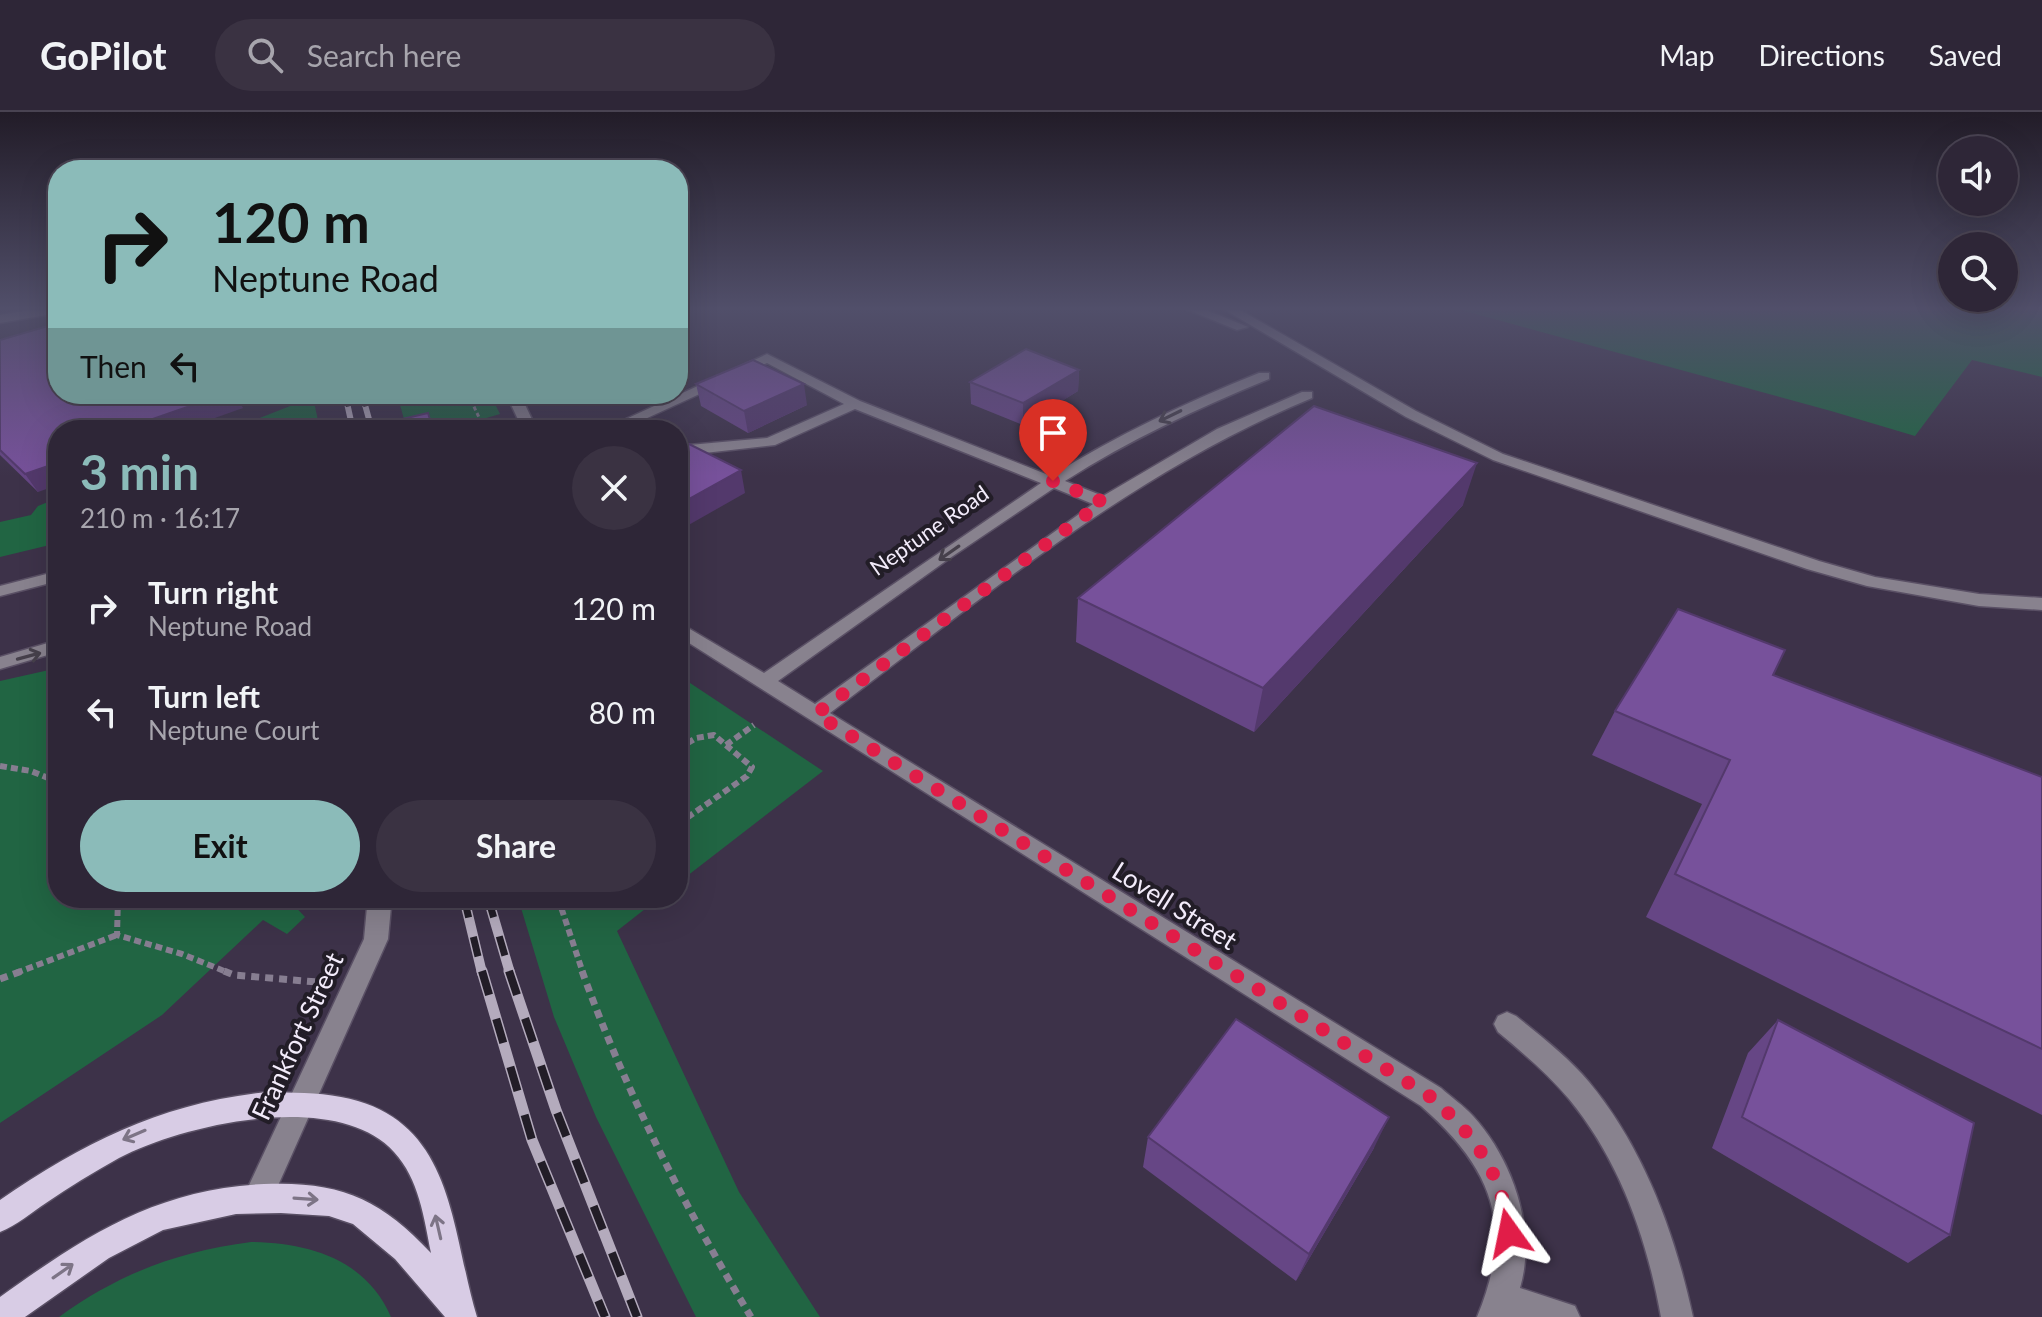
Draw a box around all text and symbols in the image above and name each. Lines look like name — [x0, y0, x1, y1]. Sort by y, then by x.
search box — [215, 19, 775, 91]
text: GoPilot — [40, 32, 167, 78]
icon: search — [243, 33, 287, 77]
text: Search here — [307, 37, 461, 73]
text: Map — [1659, 38, 1714, 72]
text: Directions — [1758, 38, 1885, 72]
text: Saved — [1929, 38, 2002, 72]
map controls — [1938, 136, 2018, 312]
button: sound — [1938, 136, 2018, 216]
text: 120 m — [212, 188, 370, 255]
icon: right — [80, 192, 184, 296]
button: search — [1938, 232, 2018, 312]
text: Neptune Road — [212, 256, 439, 300]
icon: left — [163, 344, 207, 388]
text: Then — [80, 348, 147, 384]
pin — [1019, 399, 1087, 481]
one-way arrow — [1158, 409, 1182, 425]
icon: arrive — [1031, 411, 1075, 455]
text: 3 min — [80, 443, 199, 500]
button: close — [572, 446, 656, 530]
street label: Neptune Road — [864, 479, 994, 581]
text: 210 m · 16:17 — [80, 502, 240, 534]
one-way arrow — [939, 545, 961, 561]
text: Turn right — [148, 574, 278, 610]
icon: right — [80, 586, 124, 630]
text: 120 m — [571, 590, 656, 626]
text: Neptune Road — [148, 610, 312, 642]
one-way arrow — [16, 647, 42, 662]
text: Turn left — [148, 678, 260, 714]
icon: left — [80, 690, 124, 734]
text: 80 m — [589, 694, 656, 730]
text: Neptune Court — [148, 714, 319, 746]
button: Exit — [80, 800, 360, 892]
button: Share — [376, 800, 656, 892]
street label: Lovell Street — [1107, 854, 1244, 956]
street label: Frankfort Street — [244, 947, 350, 1125]
one-way arrow — [122, 1128, 147, 1143]
position arrow — [1467, 1191, 1551, 1275]
one-way arrow — [292, 1192, 319, 1207]
one-way arrow — [430, 1215, 445, 1240]
one-way arrow — [52, 1263, 74, 1279]

